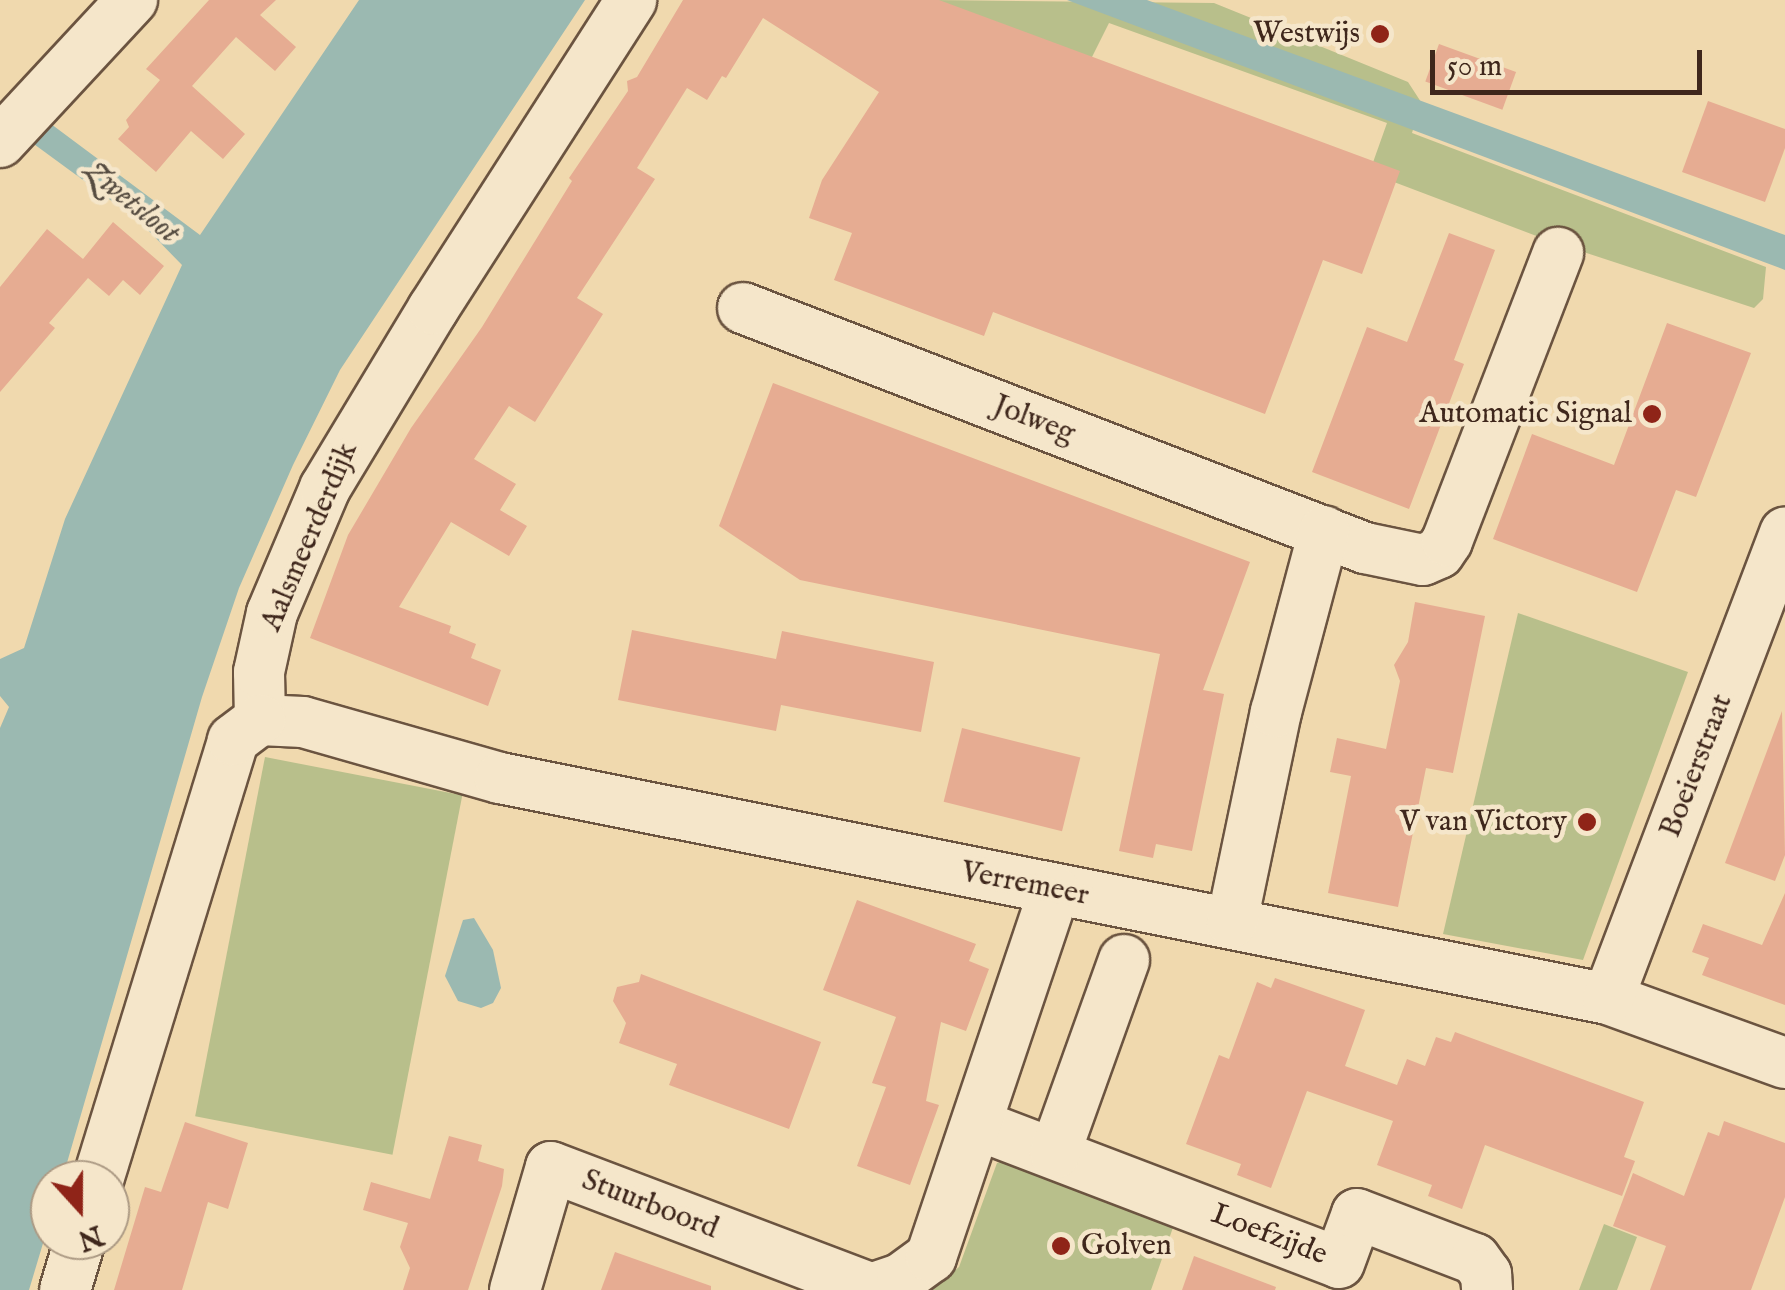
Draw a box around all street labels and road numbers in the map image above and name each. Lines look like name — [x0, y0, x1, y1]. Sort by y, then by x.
street label: Jolweg — [988, 388, 1080, 452]
street label: Aalsmeerderdijk — [254, 437, 366, 637]
street label: Boeierstraat — [1653, 689, 1741, 843]
street label: Verremeer — [958, 854, 1092, 914]
street label: Stuurboord — [577, 1163, 723, 1247]
street label: Loefzijde — [1206, 1196, 1332, 1274]

